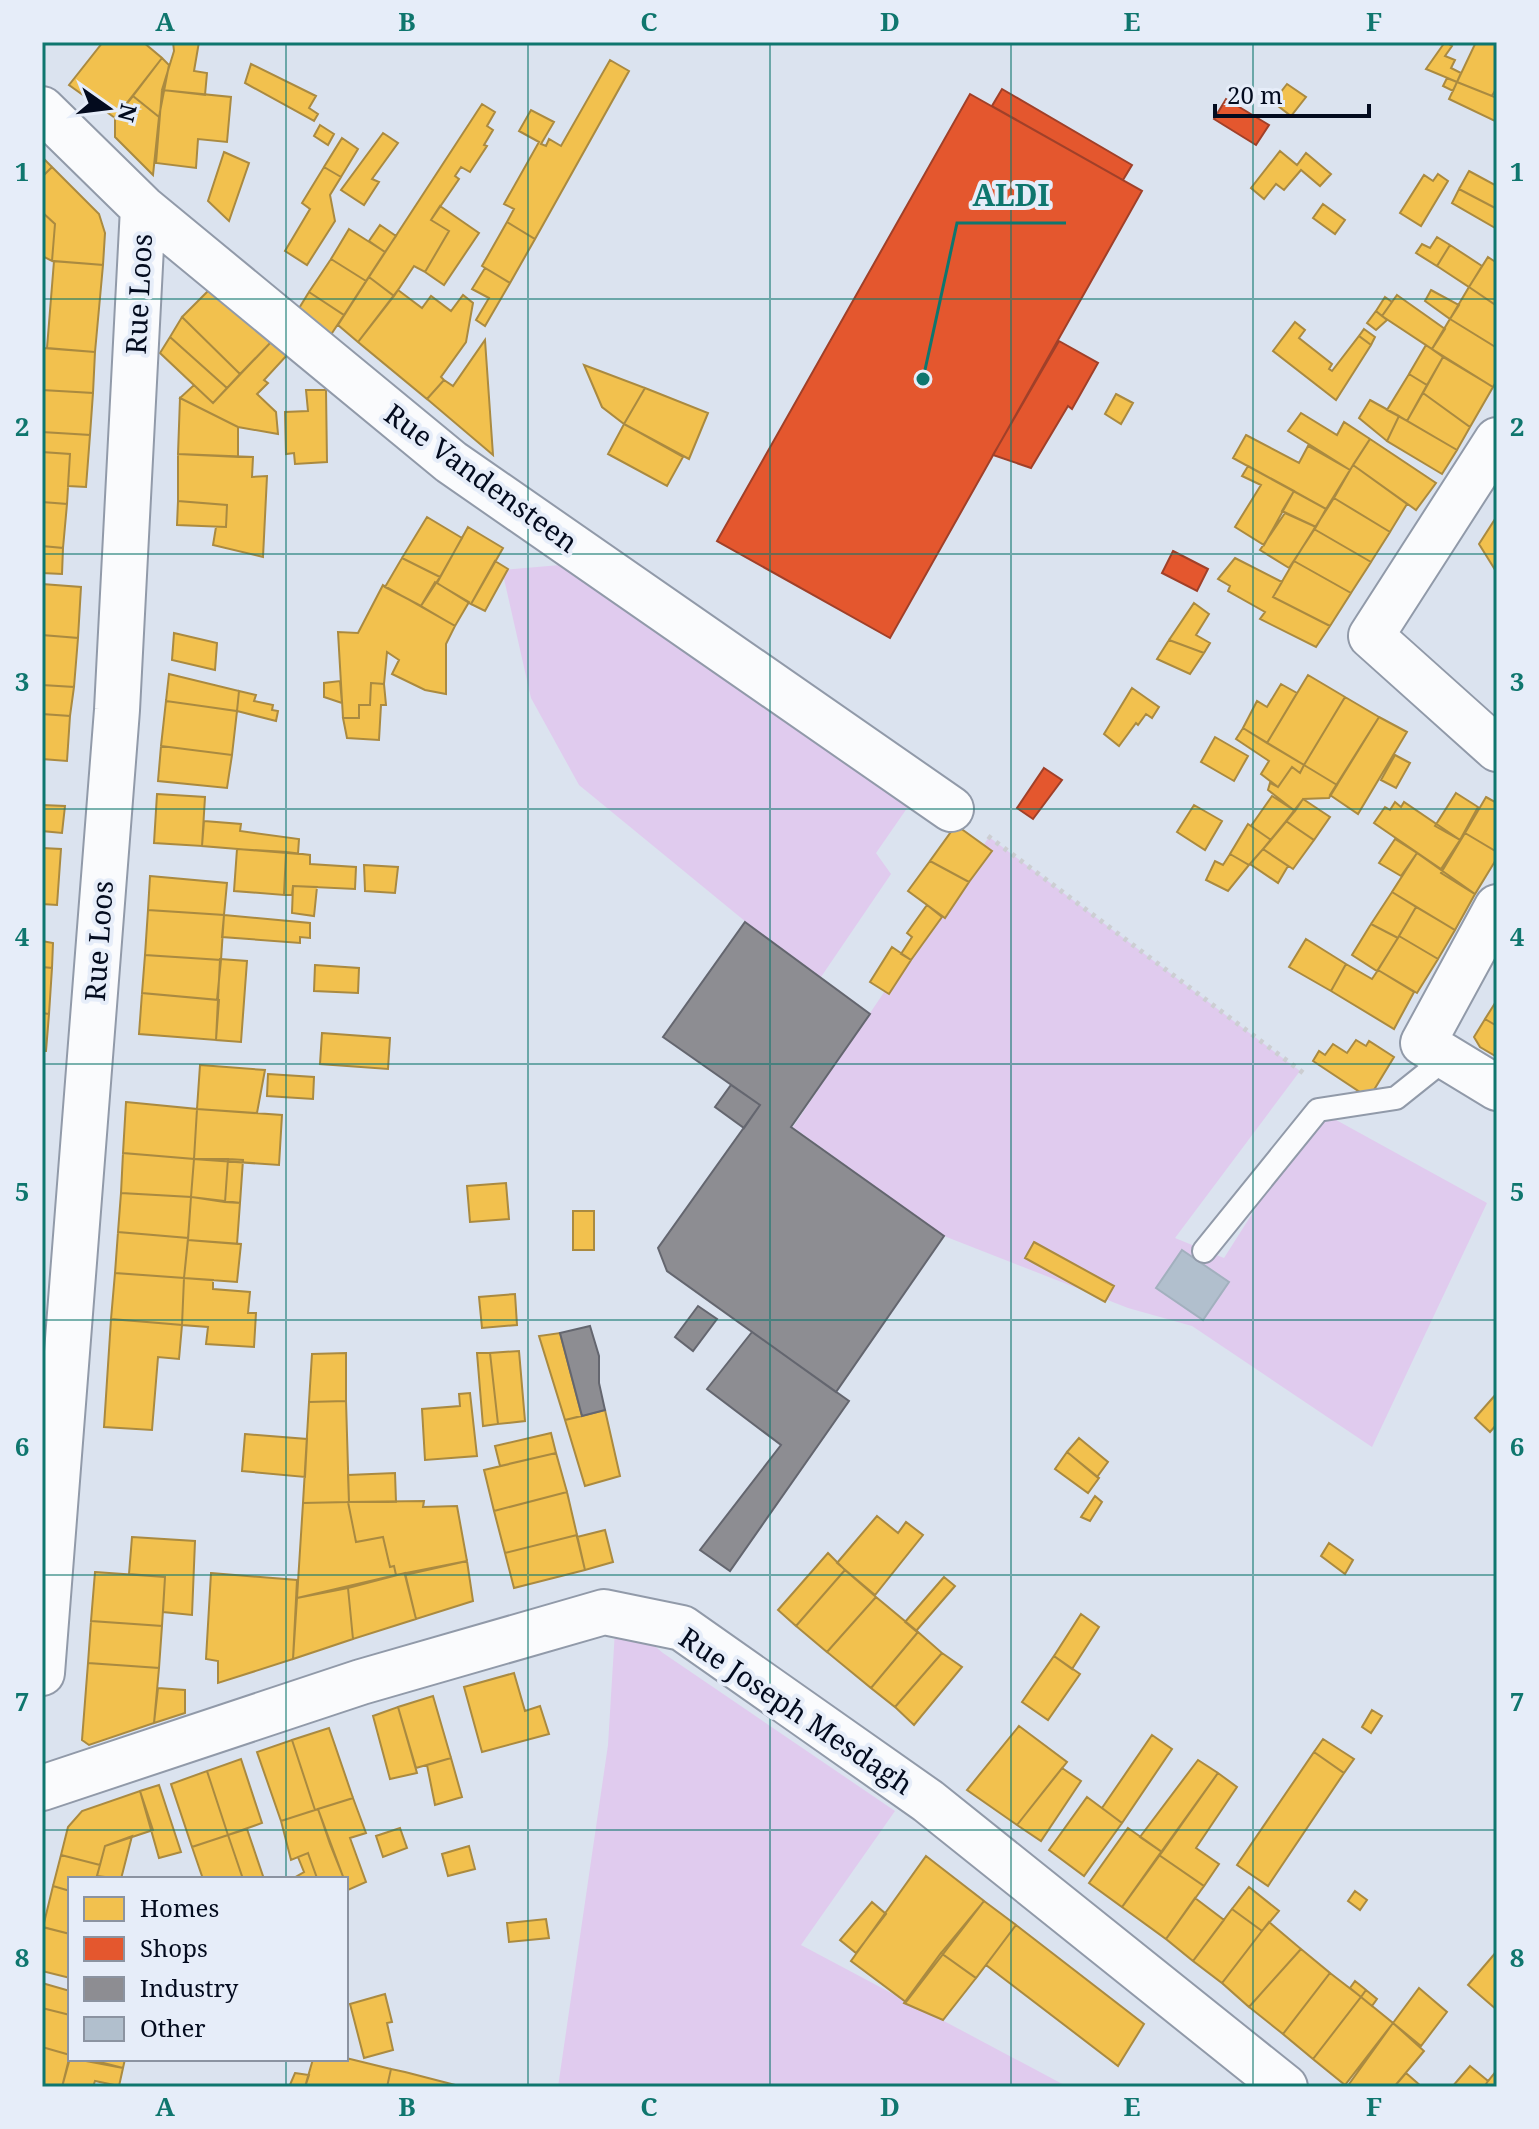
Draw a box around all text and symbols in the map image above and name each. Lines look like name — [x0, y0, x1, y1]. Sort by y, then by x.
text: A — [155, 3, 175, 39]
text: B — [398, 3, 416, 39]
text: C — [640, 3, 658, 39]
text: D — [880, 3, 900, 39]
text: E — [1124, 3, 1141, 39]
text: F — [1366, 3, 1382, 39]
north arrow — [68, 68, 148, 148]
scale bar — [1215, 68, 1369, 118]
text: 20 m — [1227, 78, 1283, 111]
text: N — [112, 101, 145, 125]
text: 1 — [15, 153, 29, 189]
text: 1 — [1510, 153, 1524, 189]
callout: ALDI — [957, 169, 1066, 223]
text: ALDI — [972, 174, 1050, 215]
street label: Rue Loos — [116, 233, 160, 355]
street label: Rue Vandensteen — [377, 394, 586, 560]
text: 2 — [15, 408, 29, 444]
text: 2 — [1510, 408, 1524, 444]
text: 3 — [15, 663, 29, 699]
text: 3 — [1510, 663, 1524, 699]
street label: Rue Loos — [75, 879, 121, 1003]
text: 4 — [15, 918, 30, 954]
text: 4 — [1510, 918, 1525, 954]
text: 5 — [15, 1173, 29, 1209]
text: 5 — [1510, 1173, 1524, 1209]
text: 6 — [15, 1428, 29, 1464]
text: 6 — [1510, 1428, 1524, 1464]
street label: Rue Joseph Mesdagh — [672, 1618, 921, 1803]
text: 7 — [15, 1683, 29, 1719]
text: 7 — [1510, 1683, 1524, 1719]
legend — [68, 1877, 348, 2061]
text: Homes — [140, 1891, 219, 1924]
text: Shops — [140, 1931, 208, 1964]
text: 8 — [15, 1939, 29, 1975]
text: 8 — [1510, 1939, 1524, 1975]
text: Industry — [140, 1971, 239, 2004]
text: Other — [140, 2011, 206, 2044]
text: A — [155, 2088, 175, 2124]
text: B — [398, 2088, 416, 2124]
text: C — [640, 2088, 658, 2124]
text: D — [880, 2088, 900, 2124]
text: E — [1124, 2088, 1141, 2124]
text: F — [1366, 2088, 1382, 2124]

